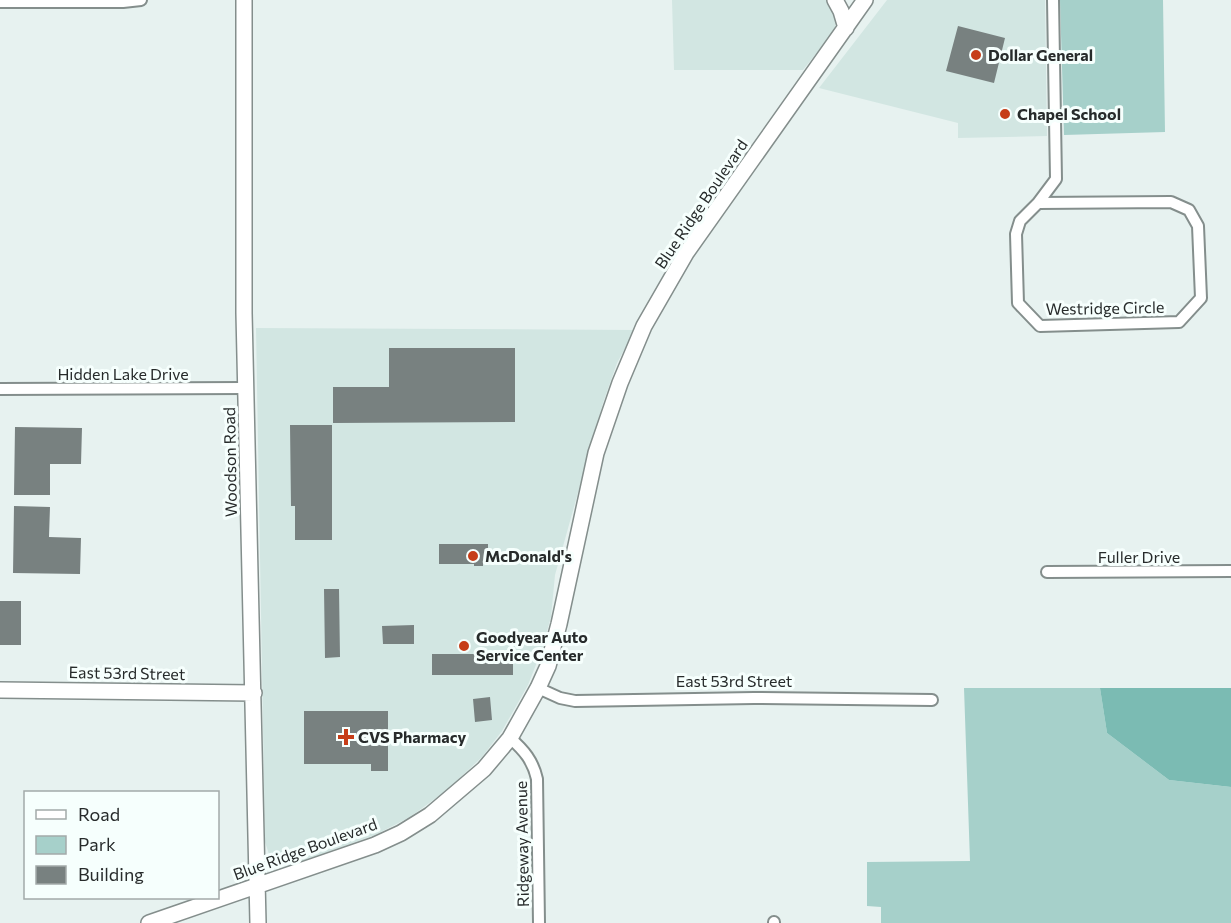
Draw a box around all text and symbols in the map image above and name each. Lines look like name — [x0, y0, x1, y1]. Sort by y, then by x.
place label: Dollar General — [988, 45, 1093, 64]
marker: Dollar General — [969, 48, 983, 62]
place label: Chapel School — [1017, 104, 1121, 123]
marker: Chapel School — [998, 107, 1012, 121]
street label: Blue Ridge Boulevard — [650, 135, 751, 272]
street label: Westridge Circle — [1045, 297, 1165, 318]
street label: Hidden Lake Drive — [57, 364, 189, 383]
street label: Woodson Road — [219, 407, 240, 517]
place label: McDonald's — [485, 546, 572, 565]
street label: Fuller Drive — [1098, 547, 1180, 566]
marker: McDonald's — [466, 549, 480, 563]
place label: Goodyear Auto Service Center — [476, 627, 588, 664]
marker: Goodyear Auto Service Center — [457, 639, 471, 653]
street label: East 53rd Street — [69, 662, 186, 683]
street label: East 53rd Street — [676, 671, 793, 690]
place label: CVS Pharmacy — [358, 727, 466, 746]
marker: CVS Pharmacy — [339, 730, 353, 744]
street label: Ridgeway Avenue — [511, 781, 532, 907]
legend — [24, 791, 219, 899]
text: Road — [78, 803, 120, 825]
street label: Blue Ridge Boulevard — [230, 814, 379, 883]
text: Park — [78, 833, 116, 855]
text: Building — [78, 863, 144, 885]

